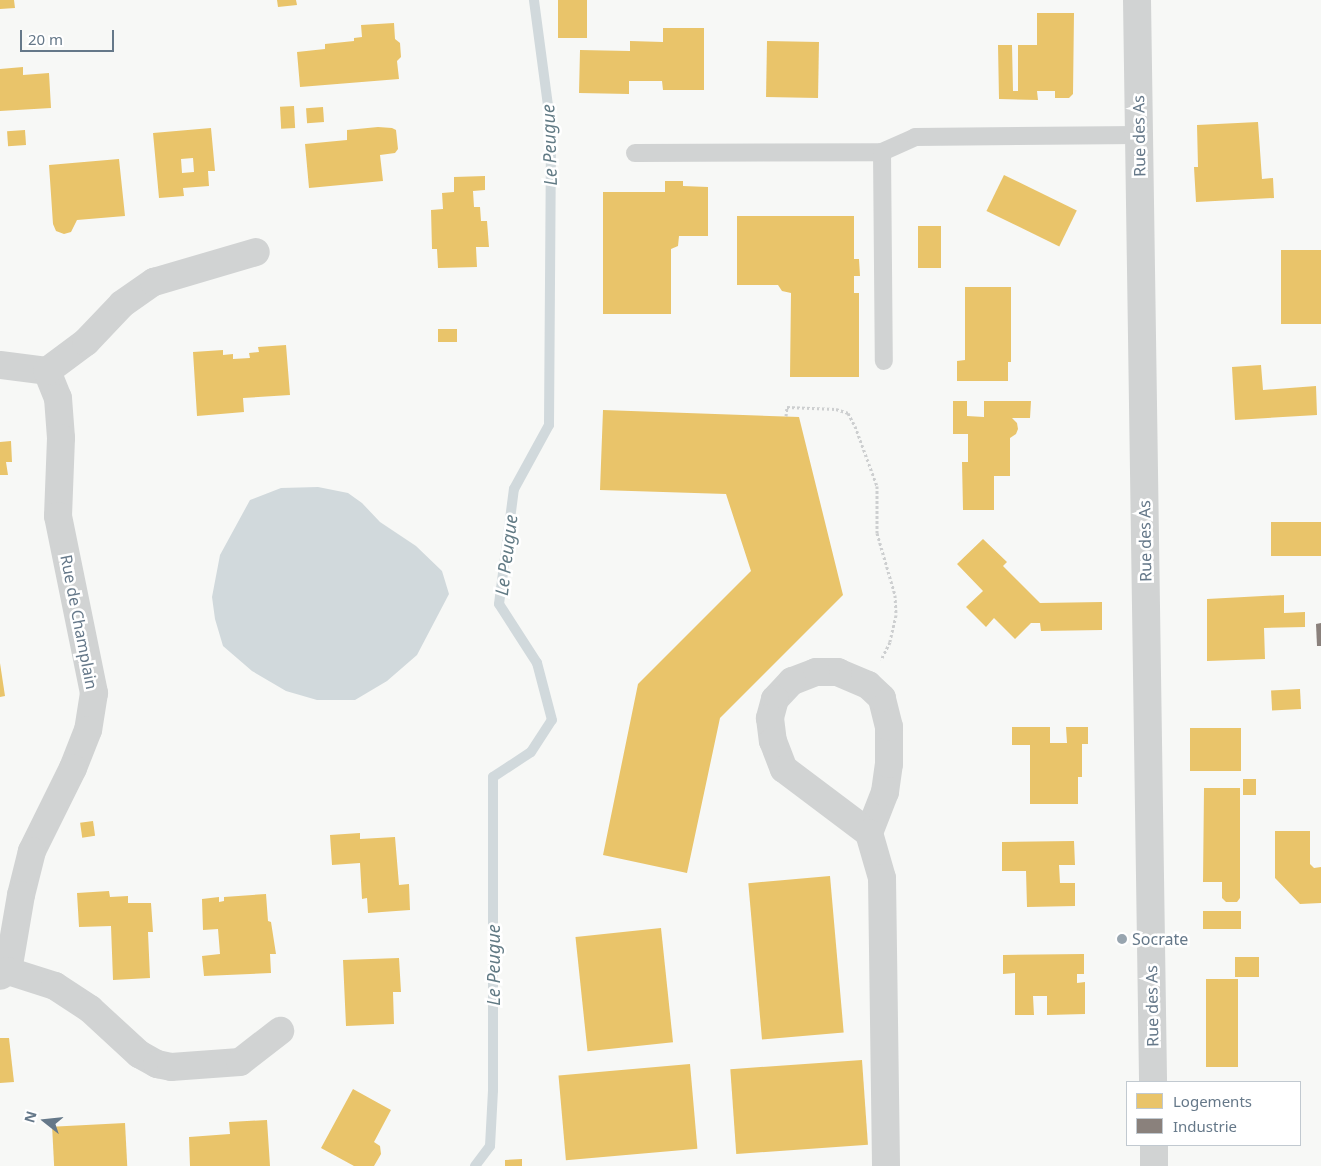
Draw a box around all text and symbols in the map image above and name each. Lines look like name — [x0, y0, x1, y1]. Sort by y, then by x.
scale bar — [22, 20, 116, 52]
text: 20 m — [28, 29, 63, 49]
street label: Rue des As — [1129, 95, 1149, 177]
water label: Le Peugue — [537, 104, 561, 186]
street label: Rue des As — [1135, 500, 1155, 582]
water label: Le Peugue — [490, 513, 522, 597]
street label: Rue de Champlain — [57, 553, 101, 691]
water label: Le Peugue — [482, 924, 504, 1006]
place label: Socrate — [1132, 929, 1188, 949]
marker: Socrate — [1116, 933, 1128, 945]
street label: Rue des As — [1142, 965, 1162, 1047]
legend — [1126, 1081, 1301, 1146]
text: Logements — [1173, 1091, 1252, 1111]
north arrow — [20, 1096, 70, 1146]
text: N — [19, 1109, 41, 1125]
text: Industrie — [1173, 1116, 1237, 1136]

